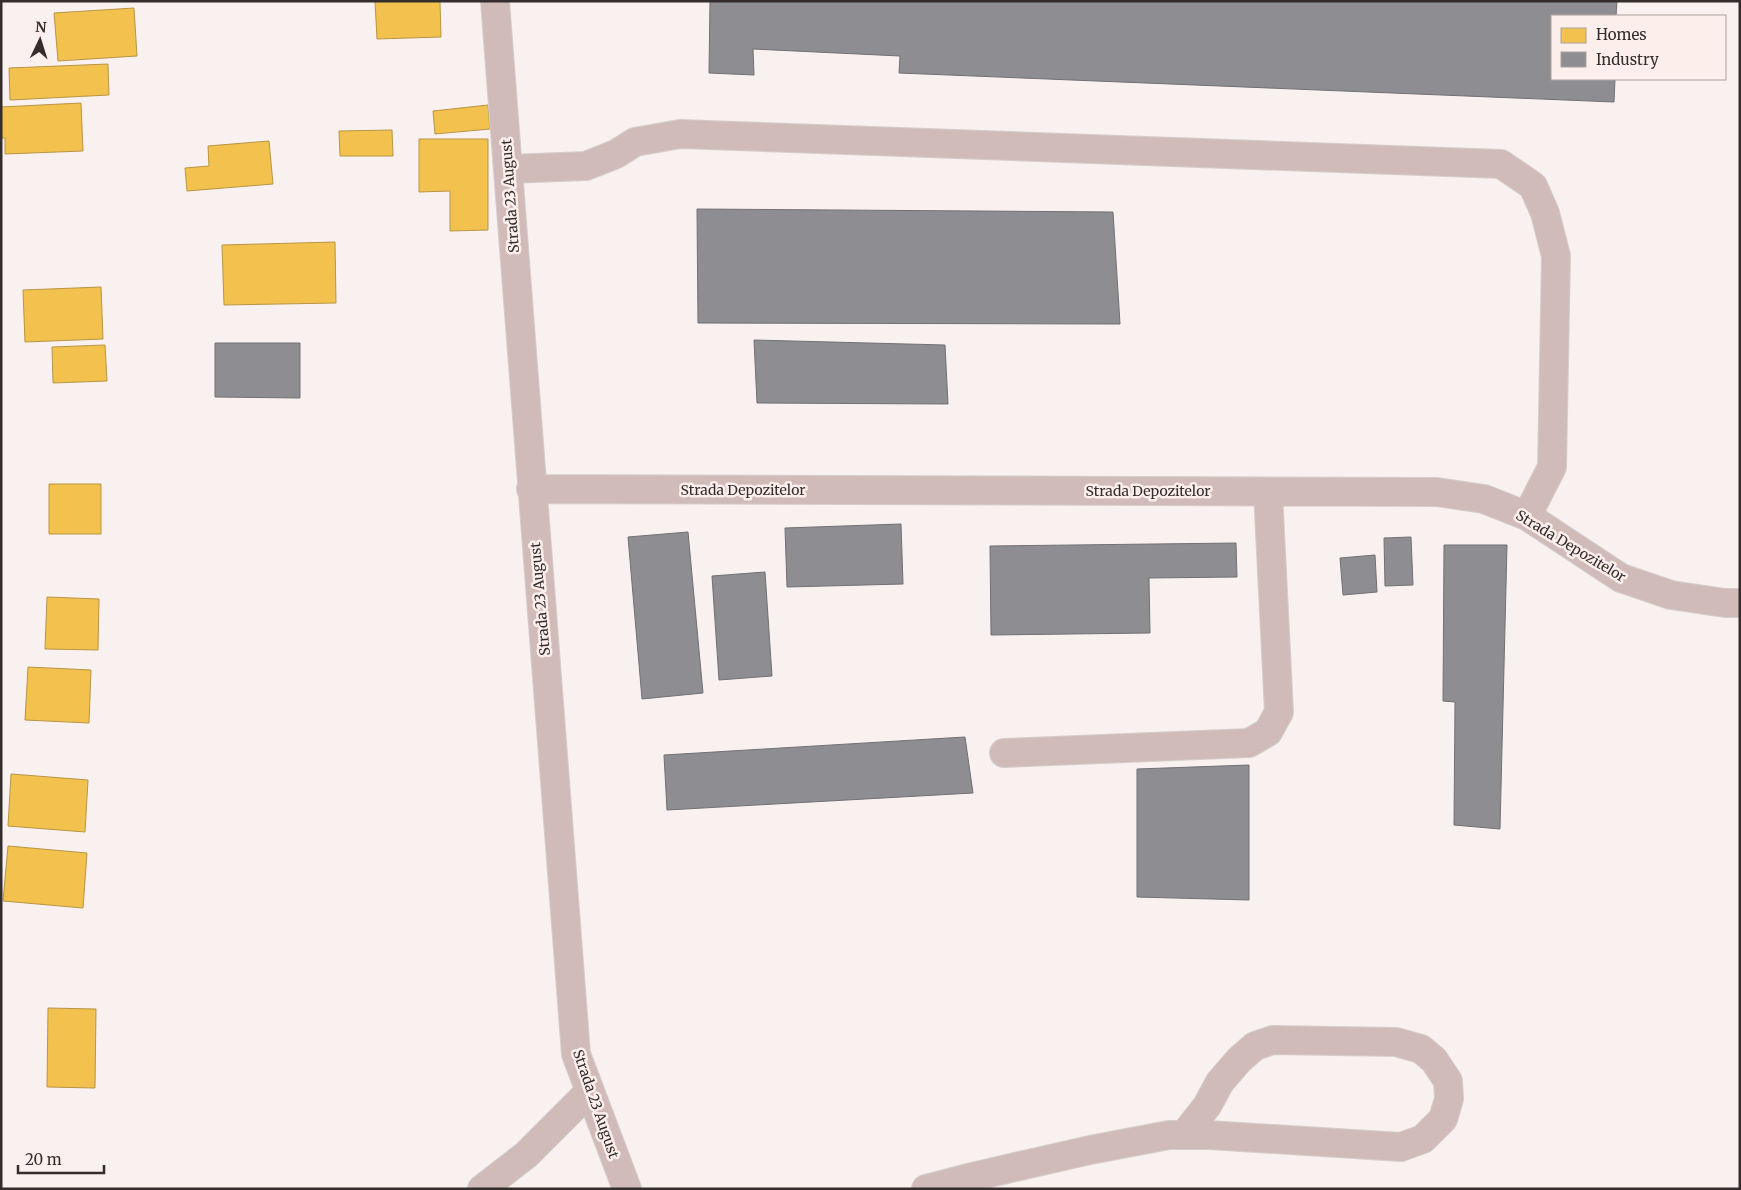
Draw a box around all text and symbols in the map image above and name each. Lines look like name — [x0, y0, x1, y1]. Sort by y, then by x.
north arrow — [15, 15, 65, 65]
legend — [1551, 15, 1726, 80]
text: N — [35, 18, 47, 36]
text: Homes — [1596, 25, 1647, 44]
text: Industry — [1596, 50, 1659, 69]
street label: Strada 23 August — [497, 138, 523, 253]
street label: Strada Depozitelor — [680, 481, 806, 499]
street label: Strada Depozitelor — [1085, 482, 1211, 500]
street label: Strada Depozitelor — [1513, 506, 1629, 586]
street label: Strada 23 August — [526, 541, 554, 656]
street label: Strada 23 August — [569, 1047, 623, 1161]
scale bar — [18, 1142, 104, 1174]
text: 20 m — [25, 1150, 62, 1169]

